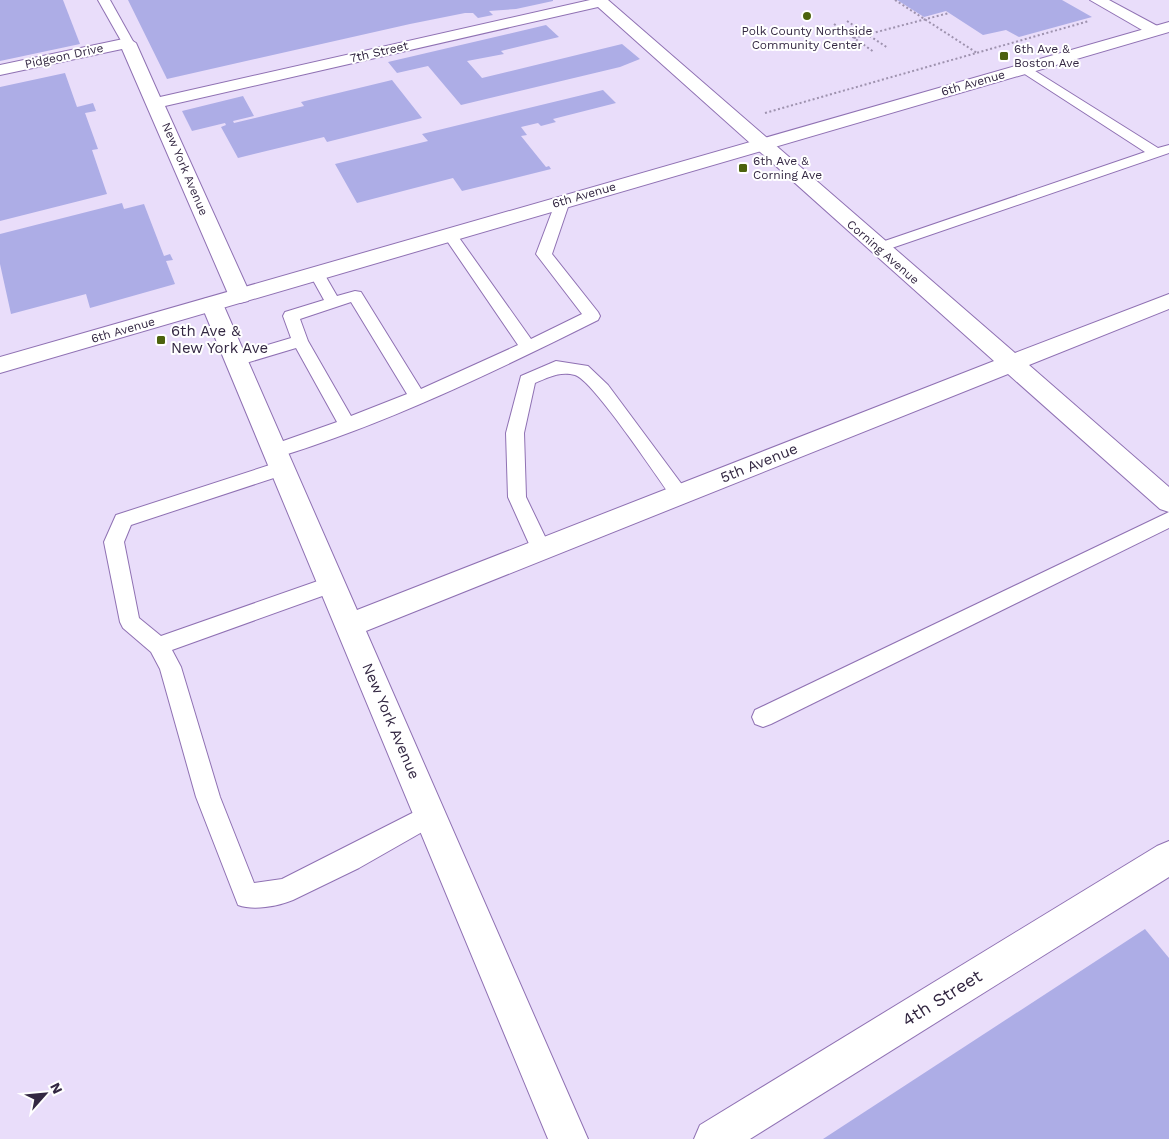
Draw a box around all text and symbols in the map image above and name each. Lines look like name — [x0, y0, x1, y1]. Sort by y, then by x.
marker: Polk County Northside Community Center — [801, 10, 813, 22]
place label: Polk County Northside Community Center — [742, 24, 872, 52]
street label: 7th Street — [348, 38, 410, 66]
street label: Pidgeon Drive — [23, 41, 105, 71]
place label: 6th Ave & Boston Ave — [1014, 42, 1079, 70]
marker: 6th Ave & Boston Ave — [998, 50, 1010, 62]
street label: 6th Avenue — [939, 67, 1007, 99]
street label: New York Avenue — [159, 120, 211, 218]
place label: 6th Ave & Corning Ave — [753, 154, 822, 182]
marker: 6th Ave & Corning Ave — [737, 162, 749, 174]
street label: 6th Avenue — [550, 179, 618, 211]
street label: Corning Avenue — [844, 217, 922, 287]
street label: 6th Avenue — [89, 314, 157, 346]
place label: 6th Ave & New York Ave — [171, 322, 268, 357]
marker: 6th Ave & New York Ave — [155, 334, 167, 346]
street label: 5th Avenue — [718, 439, 800, 487]
street label: New York Avenue — [358, 660, 424, 782]
street label: 4th Street — [898, 965, 986, 1030]
north arrow — [20, 1069, 70, 1119]
text: N — [47, 1080, 66, 1096]

